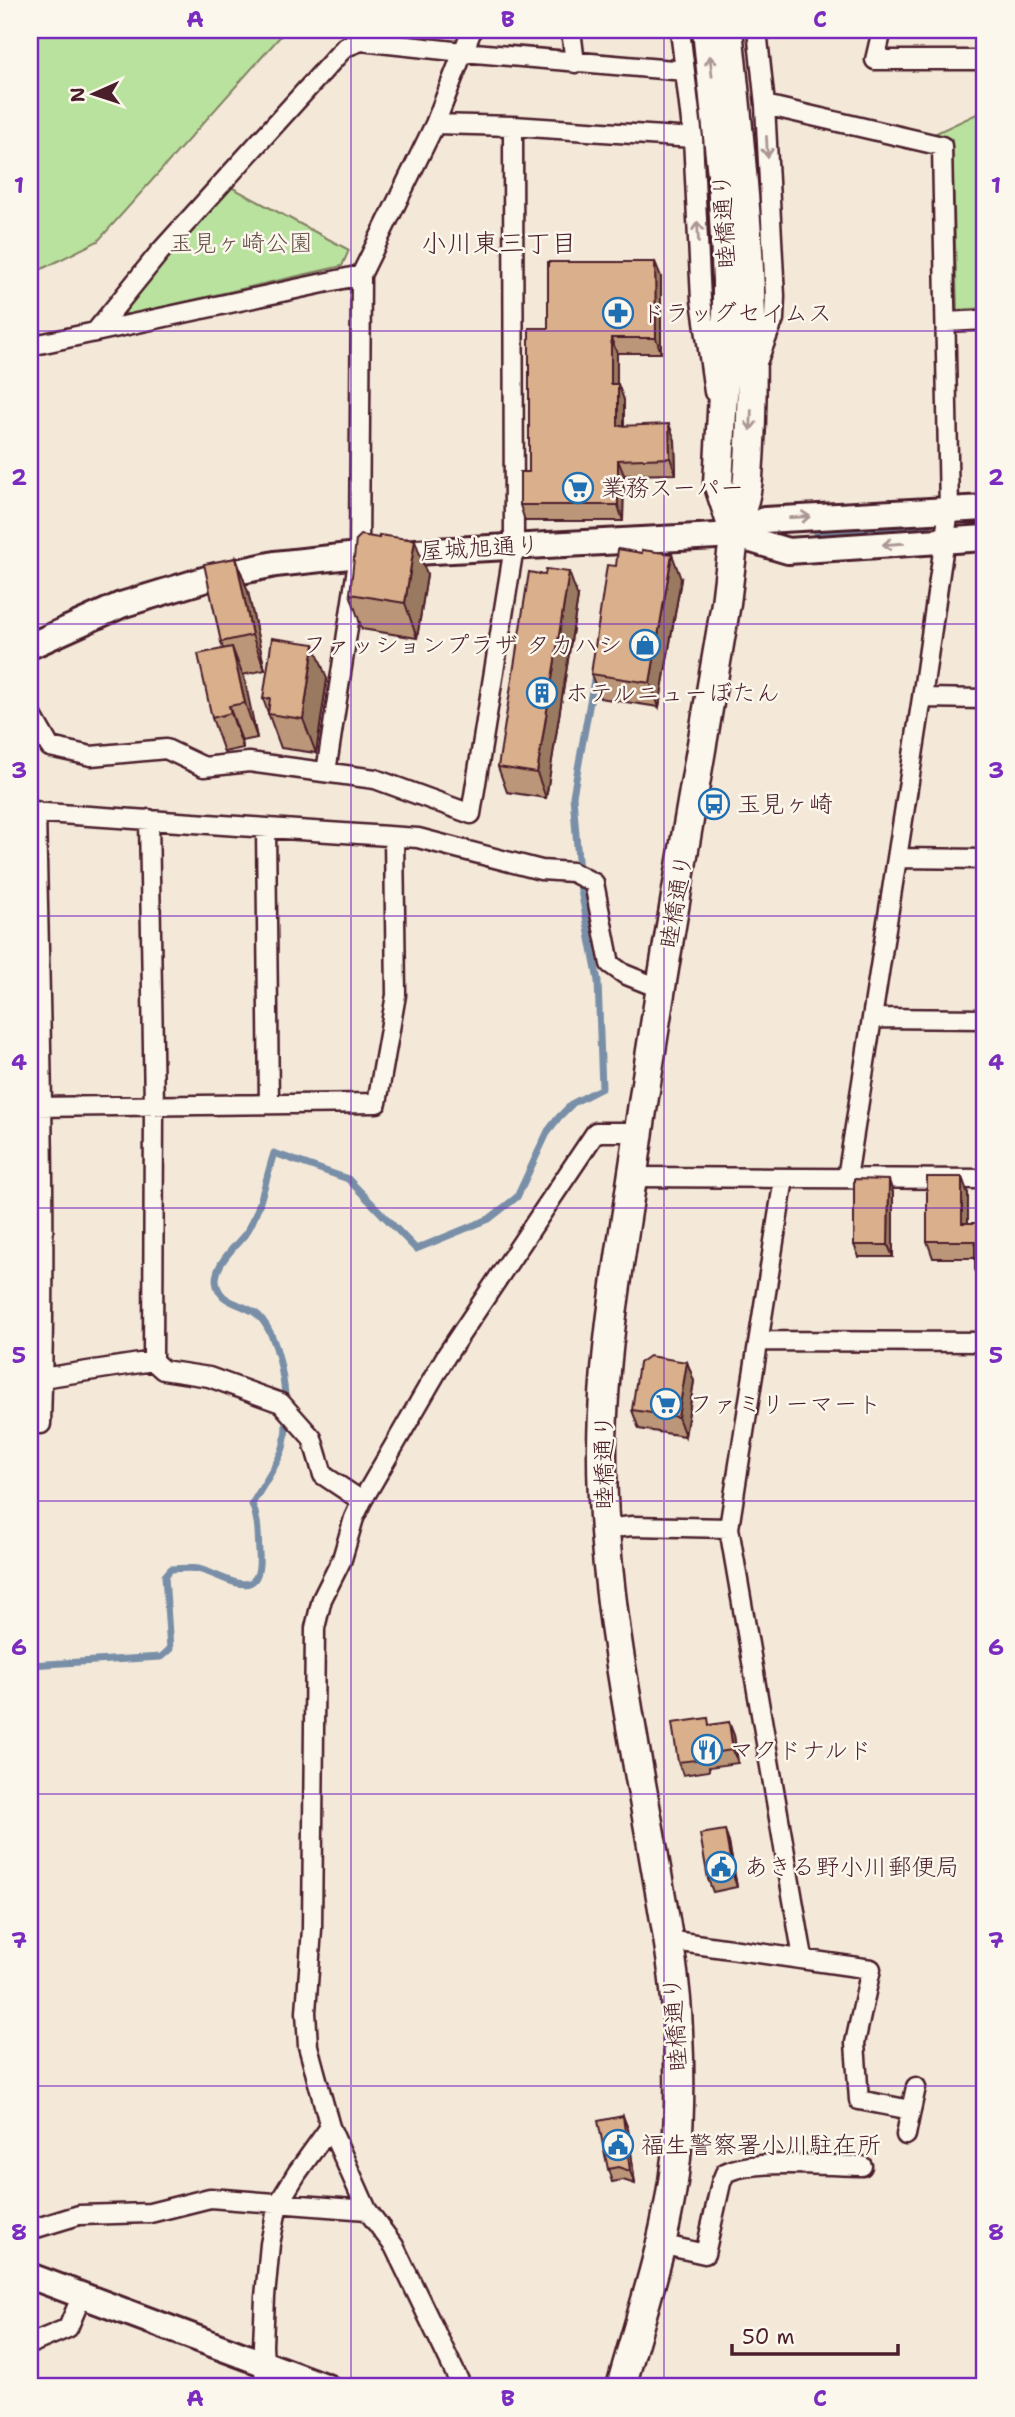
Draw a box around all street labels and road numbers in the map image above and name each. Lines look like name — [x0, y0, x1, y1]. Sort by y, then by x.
street label: 睦橋通り — [706, 172, 742, 270]
street label: 屋城旭通り — [419, 529, 541, 567]
street label: 睦橋通り — [652, 851, 700, 951]
street label: 睦橋通り — [588, 1414, 620, 1510]
street label: 睦橋通り — [656, 1975, 694, 2073]

